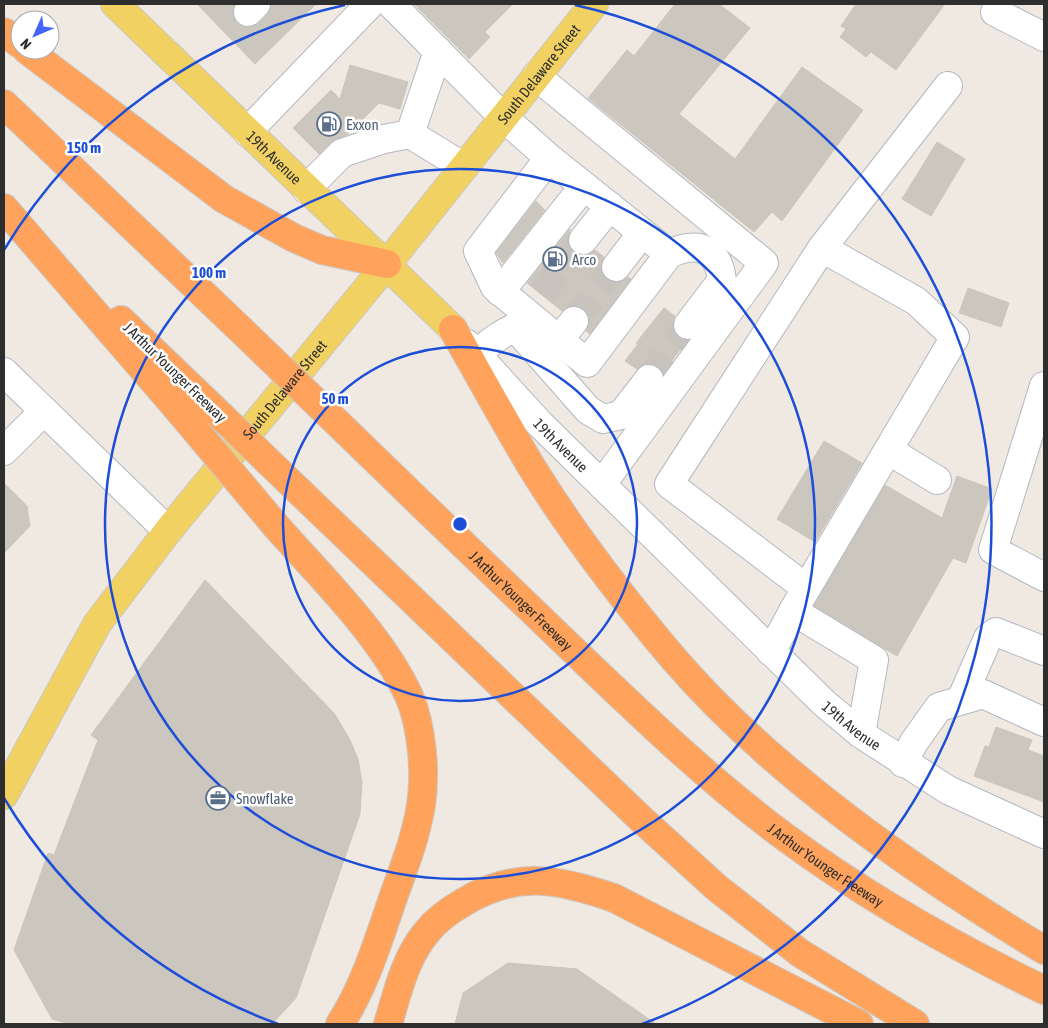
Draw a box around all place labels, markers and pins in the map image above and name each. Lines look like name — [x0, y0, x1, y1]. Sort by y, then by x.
fuel station icon: Exxon — [316, 111, 342, 137]
place label: Exxon — [346, 116, 379, 133]
fuel station icon: Arco — [542, 246, 568, 272]
place label: Arco — [572, 251, 596, 268]
centre of rings — [451, 515, 469, 533]
office icon: Snowflake — [205, 785, 231, 811]
place label: Snowflake — [236, 790, 294, 807]

